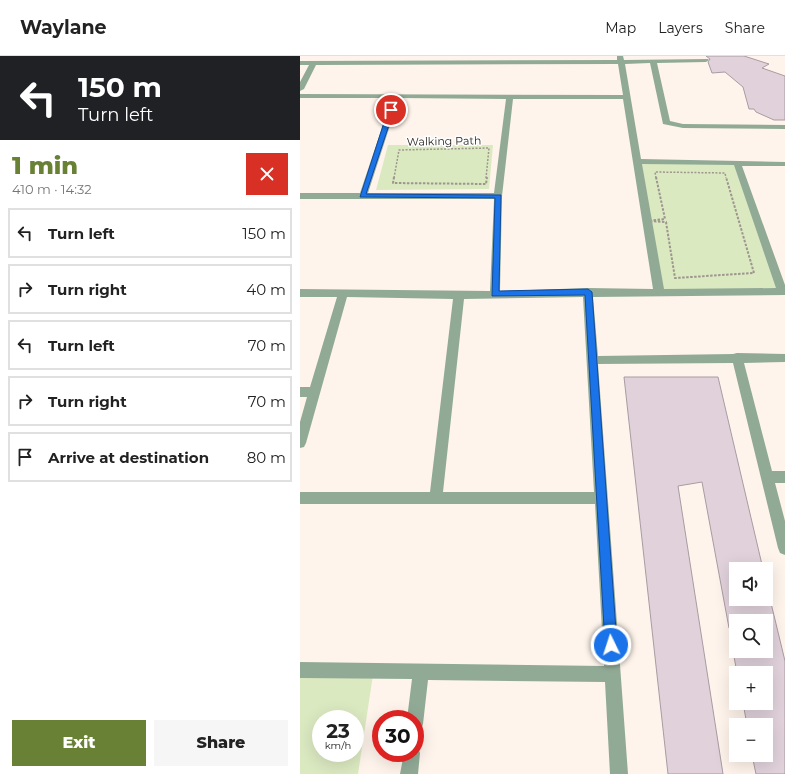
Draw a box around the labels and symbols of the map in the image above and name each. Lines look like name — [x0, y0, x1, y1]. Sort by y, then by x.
pin — [374, 93, 408, 127]
street label: Walking Path — [407, 133, 481, 149]
position arrow — [590, 624, 632, 666]
speed limit sign: 30 — [372, 710, 424, 762]

